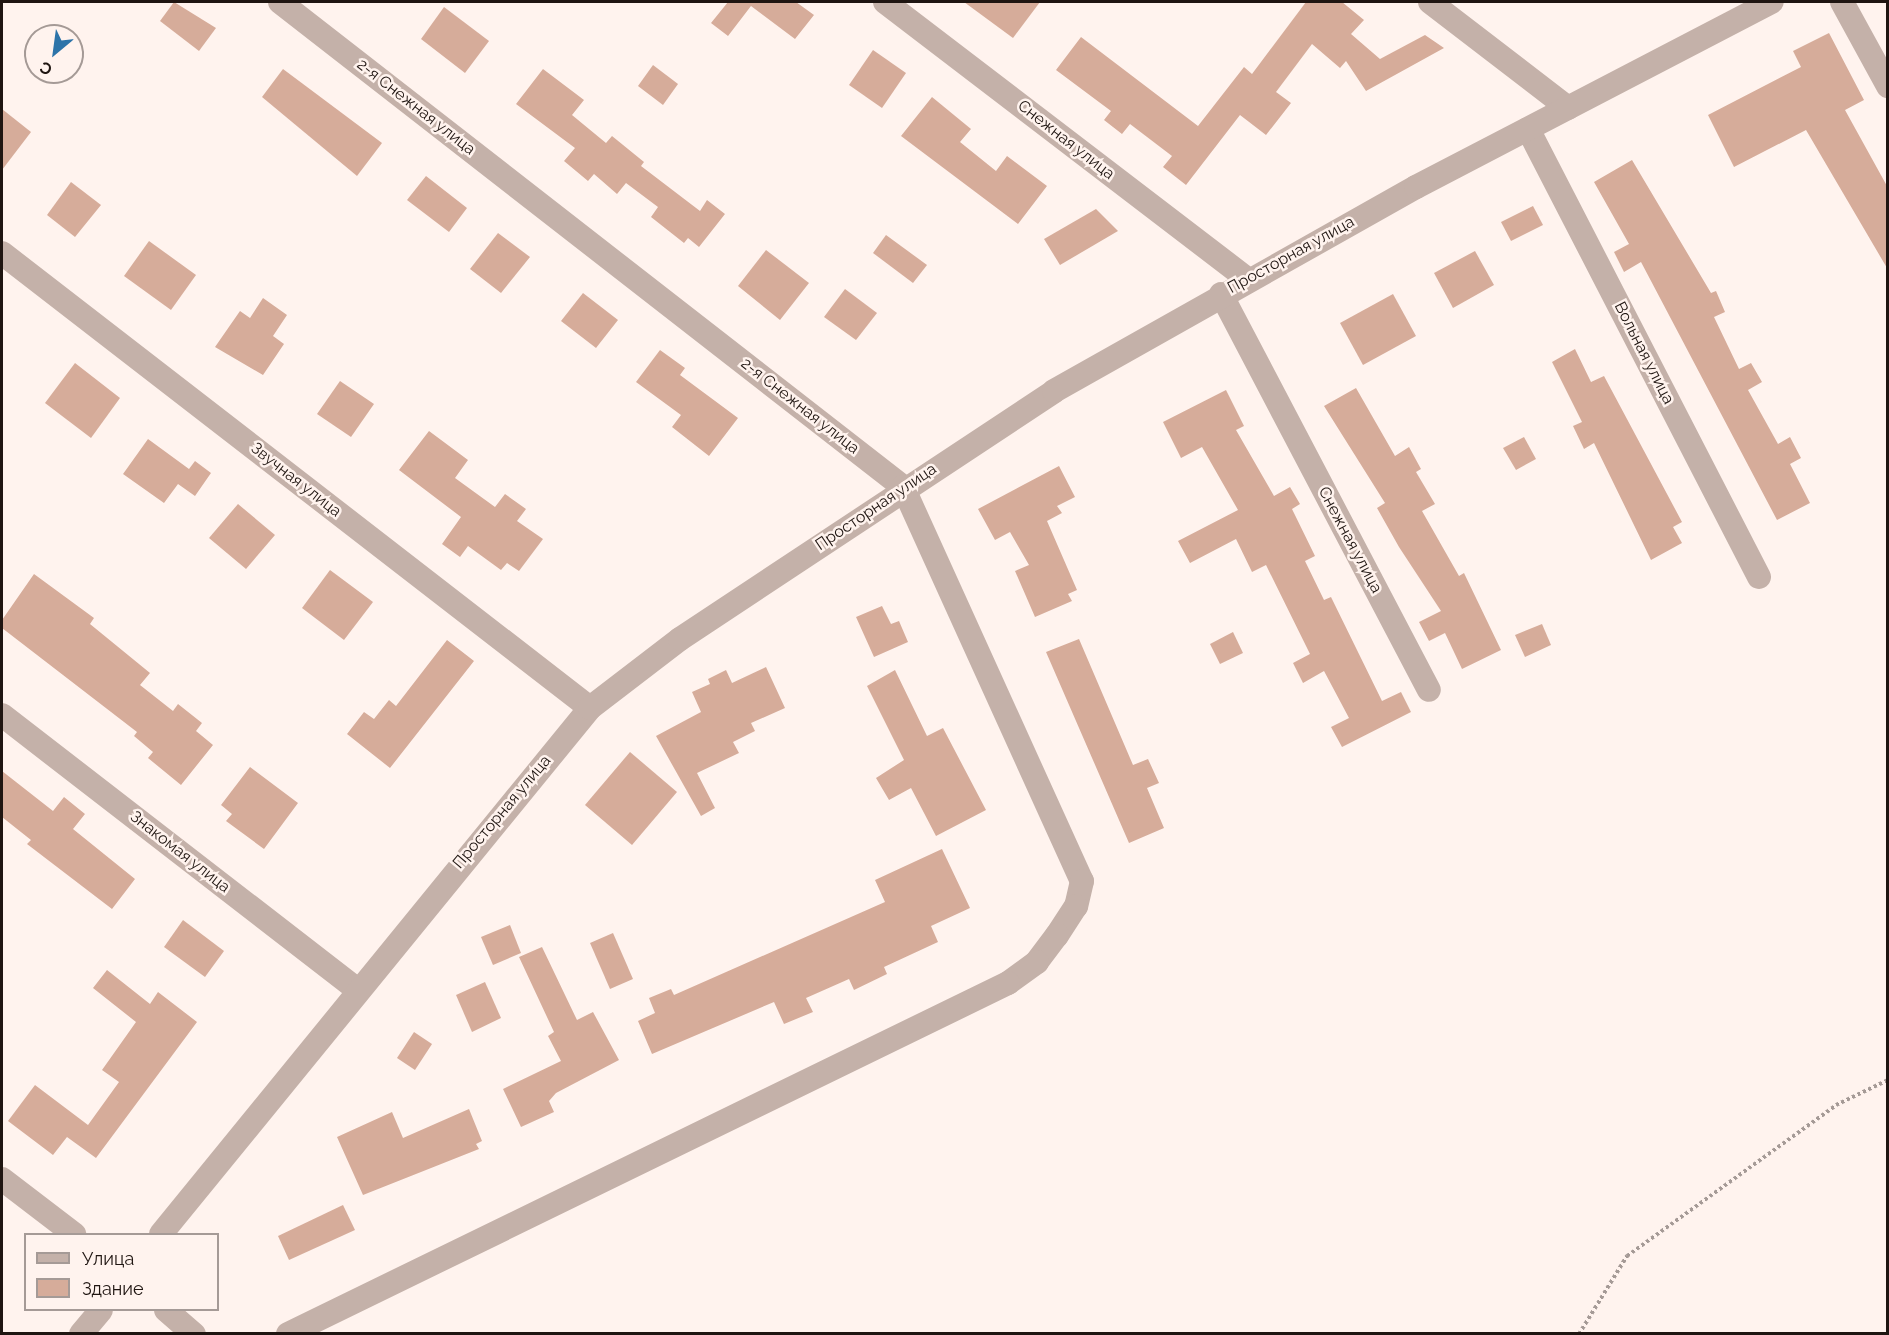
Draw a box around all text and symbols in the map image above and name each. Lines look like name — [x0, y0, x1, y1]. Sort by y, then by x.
north arrow — [24, 24, 84, 84]
street label: 2-я Снежная улица — [353, 55, 479, 159]
text: С — [37, 57, 55, 79]
street label: Снежная улица — [1014, 96, 1118, 184]
street label: Просторная улица — [1224, 212, 1358, 298]
street label: Вольная улица — [1610, 298, 1678, 408]
street label: 2-я Снежная улица — [737, 354, 863, 458]
street label: Звучная улица — [247, 439, 345, 521]
street label: Просторная улица — [812, 459, 940, 555]
street label: Снежная улица — [1314, 483, 1386, 597]
street label: Просторная улица — [449, 751, 555, 873]
street label: Знакомая улица — [126, 807, 234, 897]
legend — [24, 1233, 219, 1311]
text: Улица — [82, 1248, 134, 1269]
text: Здание — [82, 1278, 144, 1299]

